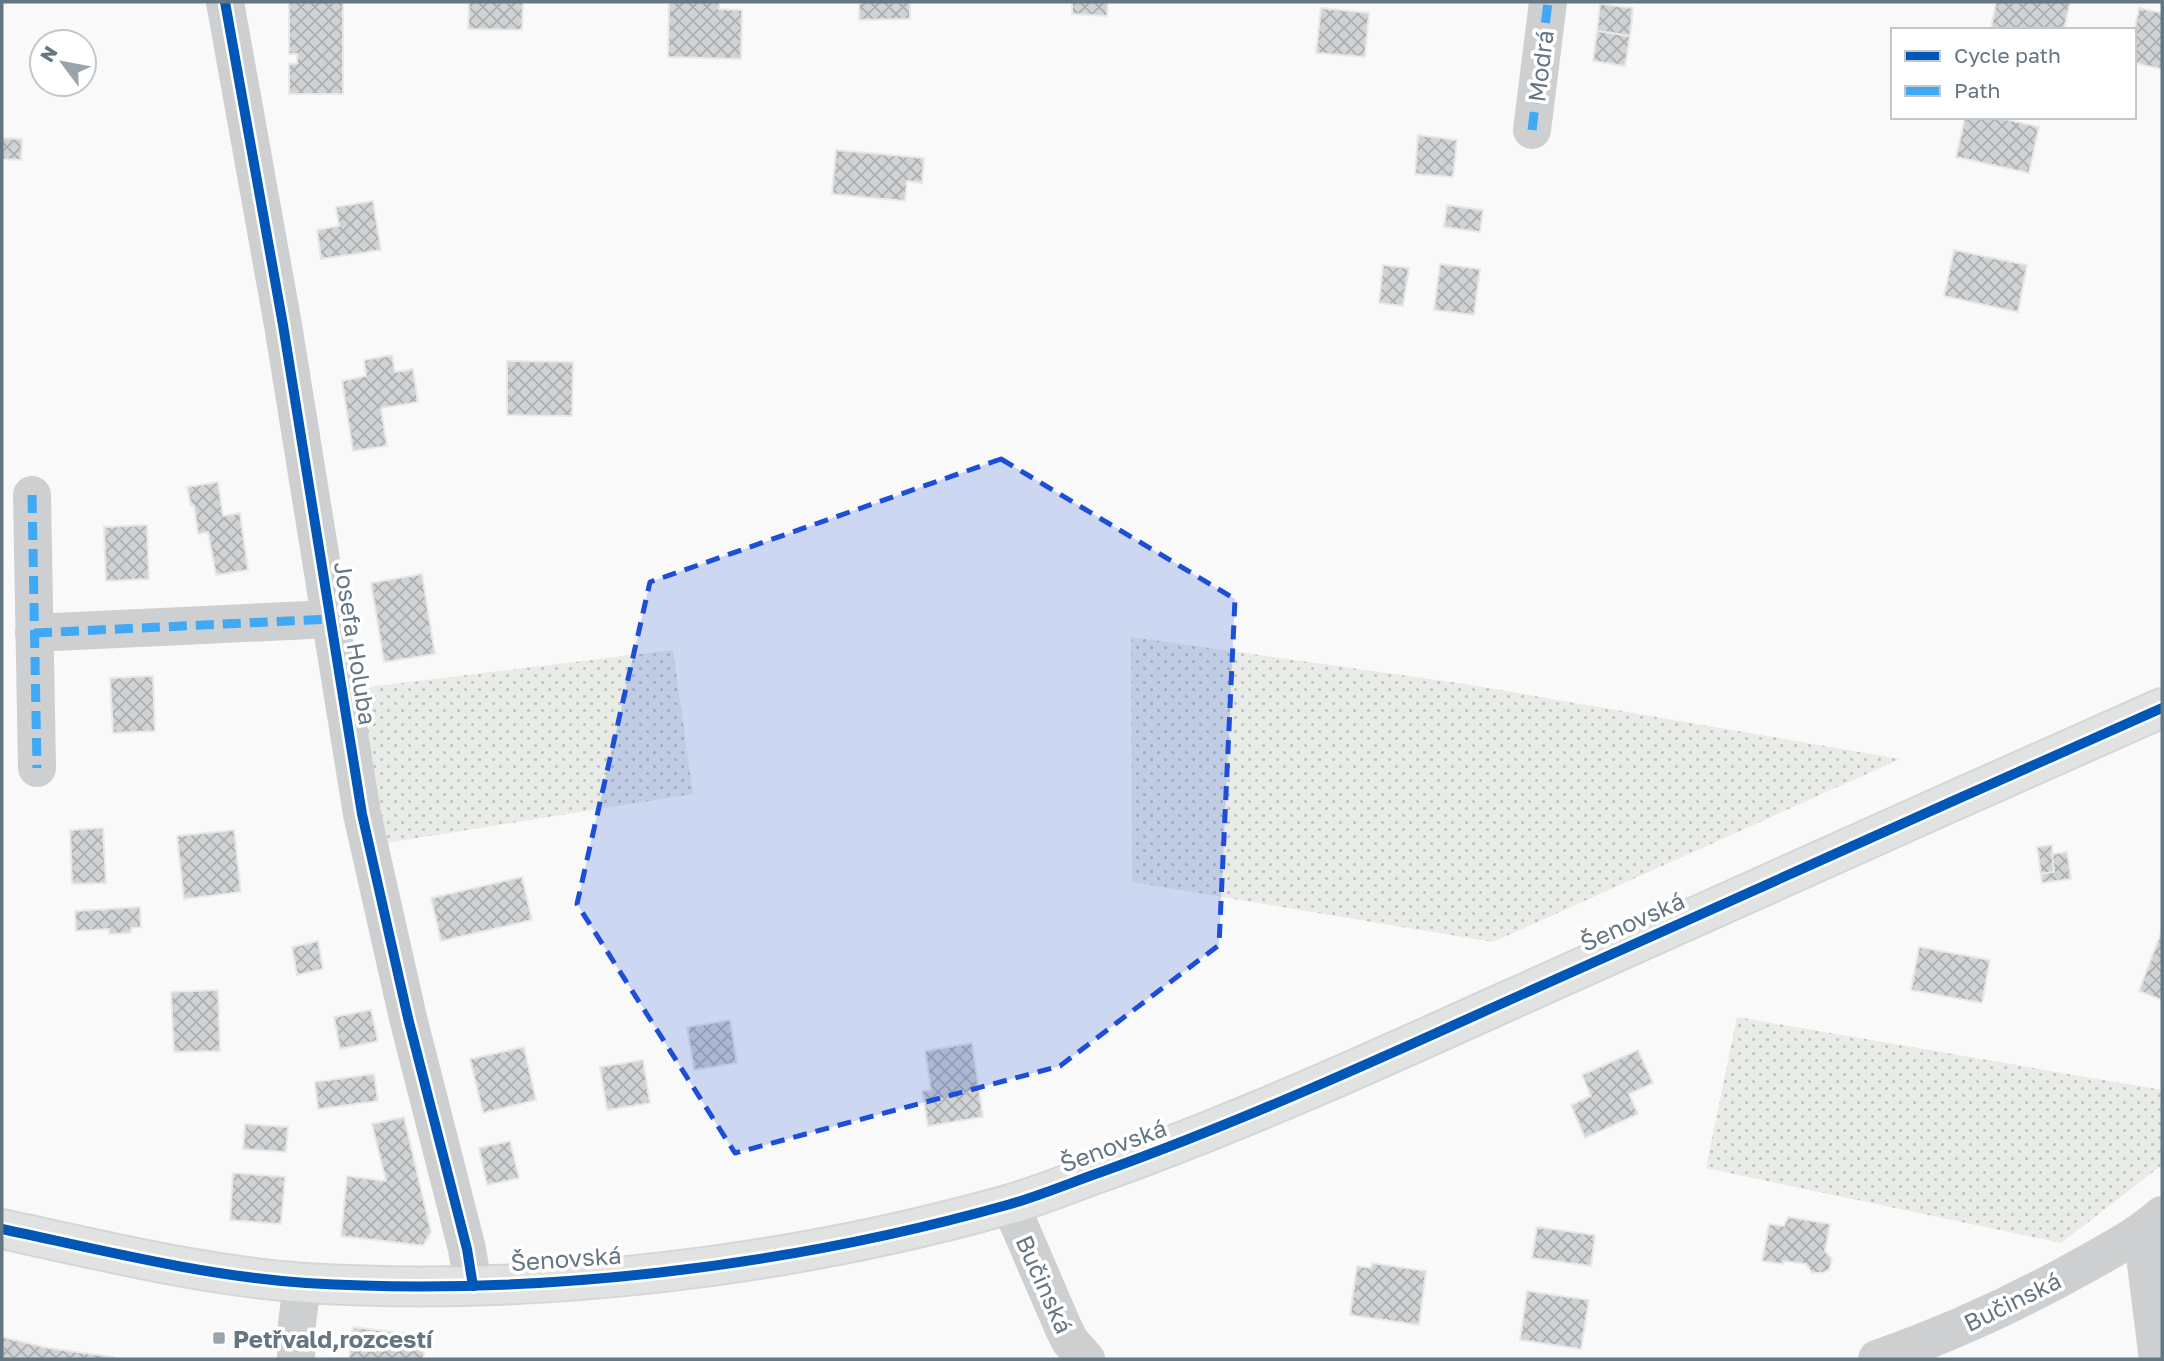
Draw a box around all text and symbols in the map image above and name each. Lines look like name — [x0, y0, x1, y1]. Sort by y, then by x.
north arrow — [28, 28, 98, 98]
street label: Modrá — [1521, 28, 1559, 104]
legend — [1891, 28, 2136, 119]
text: N — [35, 42, 62, 66]
text: Cycle path — [1954, 42, 2061, 68]
text: Path — [1954, 77, 2001, 103]
street label: Josefa Holuba — [329, 559, 383, 727]
street label: Šenovská — [1575, 885, 1689, 957]
street label: Šenovská — [1056, 1112, 1170, 1178]
street label: Bučinská — [1011, 1230, 1079, 1338]
street label: Šenovská — [510, 1240, 622, 1276]
street label: Bučinská — [1959, 1265, 2065, 1337]
place label: Petřvald,rozcestí — [233, 1324, 435, 1353]
marker: Petřvald,rozcestí — [211, 1330, 227, 1346]

